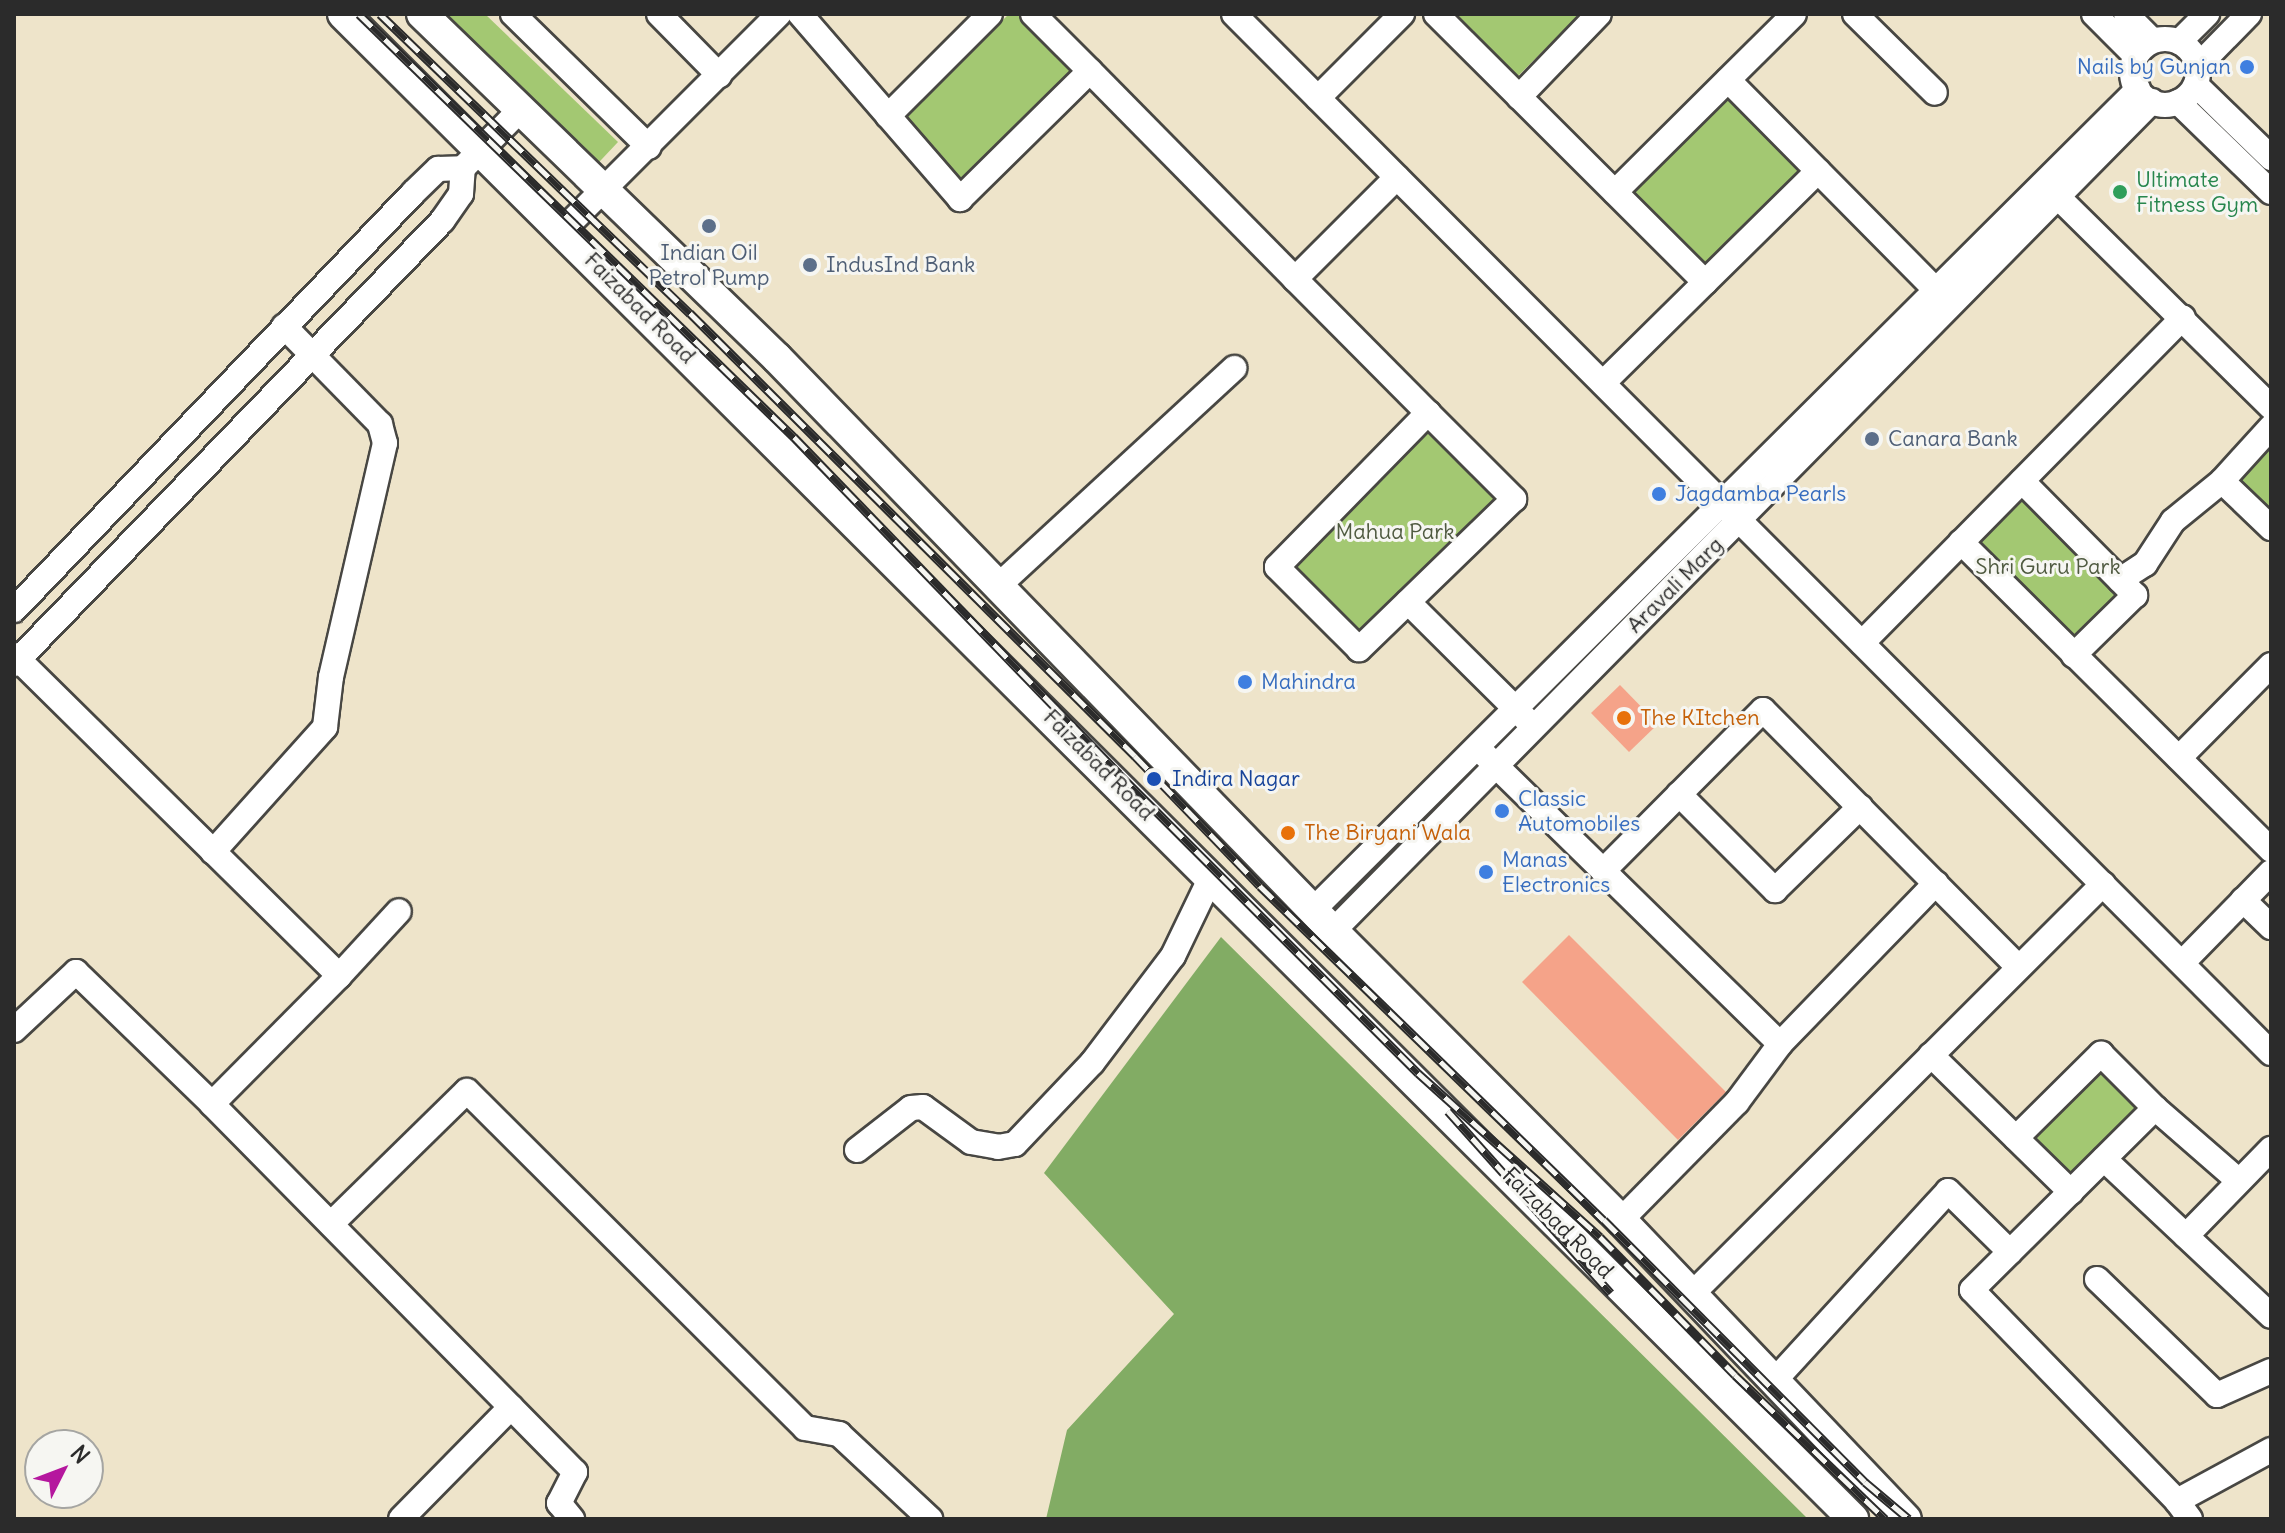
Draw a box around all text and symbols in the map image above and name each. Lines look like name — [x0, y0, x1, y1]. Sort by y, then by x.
place label: Nails by Gunjan — [2077, 54, 2231, 80]
marker: Nails by Gunjan — [2238, 58, 2256, 76]
place label: Ultimate Fitness Gym — [2136, 166, 2258, 218]
marker: Ultimate Fitness Gym — [2111, 183, 2129, 201]
marker: Indian Oil Petrol Pump — [700, 217, 718, 235]
place label: Indian Oil Petrol Pump — [649, 239, 769, 290]
street label: Faizabad Road — [579, 247, 701, 369]
place label: IndusInd Bank — [826, 252, 975, 278]
marker: IndusInd Bank — [801, 256, 819, 274]
place label: Canara Bank — [1888, 426, 2018, 452]
marker: Canara Bank — [1863, 430, 1881, 448]
place label: Jagdamba Pearls — [1675, 481, 1846, 507]
marker: Jagdamba Pearls — [1650, 485, 1668, 503]
park label: Mahua Park — [1336, 519, 1454, 545]
street label: Aravali Marg — [1622, 532, 1728, 638]
park label: Shri Guru Park — [1975, 554, 2121, 580]
place label: Mahindra — [1261, 669, 1356, 695]
marker: Mahindra — [1236, 673, 1254, 691]
street label: Faizabad Road — [1038, 704, 1160, 826]
place label: The KItchen — [1640, 705, 1760, 731]
marker: The KItchen — [1615, 709, 1633, 727]
place label: Indira Nagar — [1172, 766, 1300, 792]
marker: Indira Nagar — [1143, 768, 1165, 790]
place label: Classic Automobiles — [1518, 785, 1640, 836]
marker: Classic Automobiles — [1493, 802, 1511, 820]
place label: The Biryani Wala — [1304, 820, 1471, 846]
marker: The Biryani Wala — [1279, 824, 1297, 842]
place label: Manas Electronics — [1502, 846, 1610, 898]
marker: Manas Electronics — [1477, 863, 1495, 881]
street label: Faizabad Road — [1497, 1162, 1619, 1284]
north arrow — [24, 1429, 104, 1509]
text: N — [65, 1439, 96, 1469]

